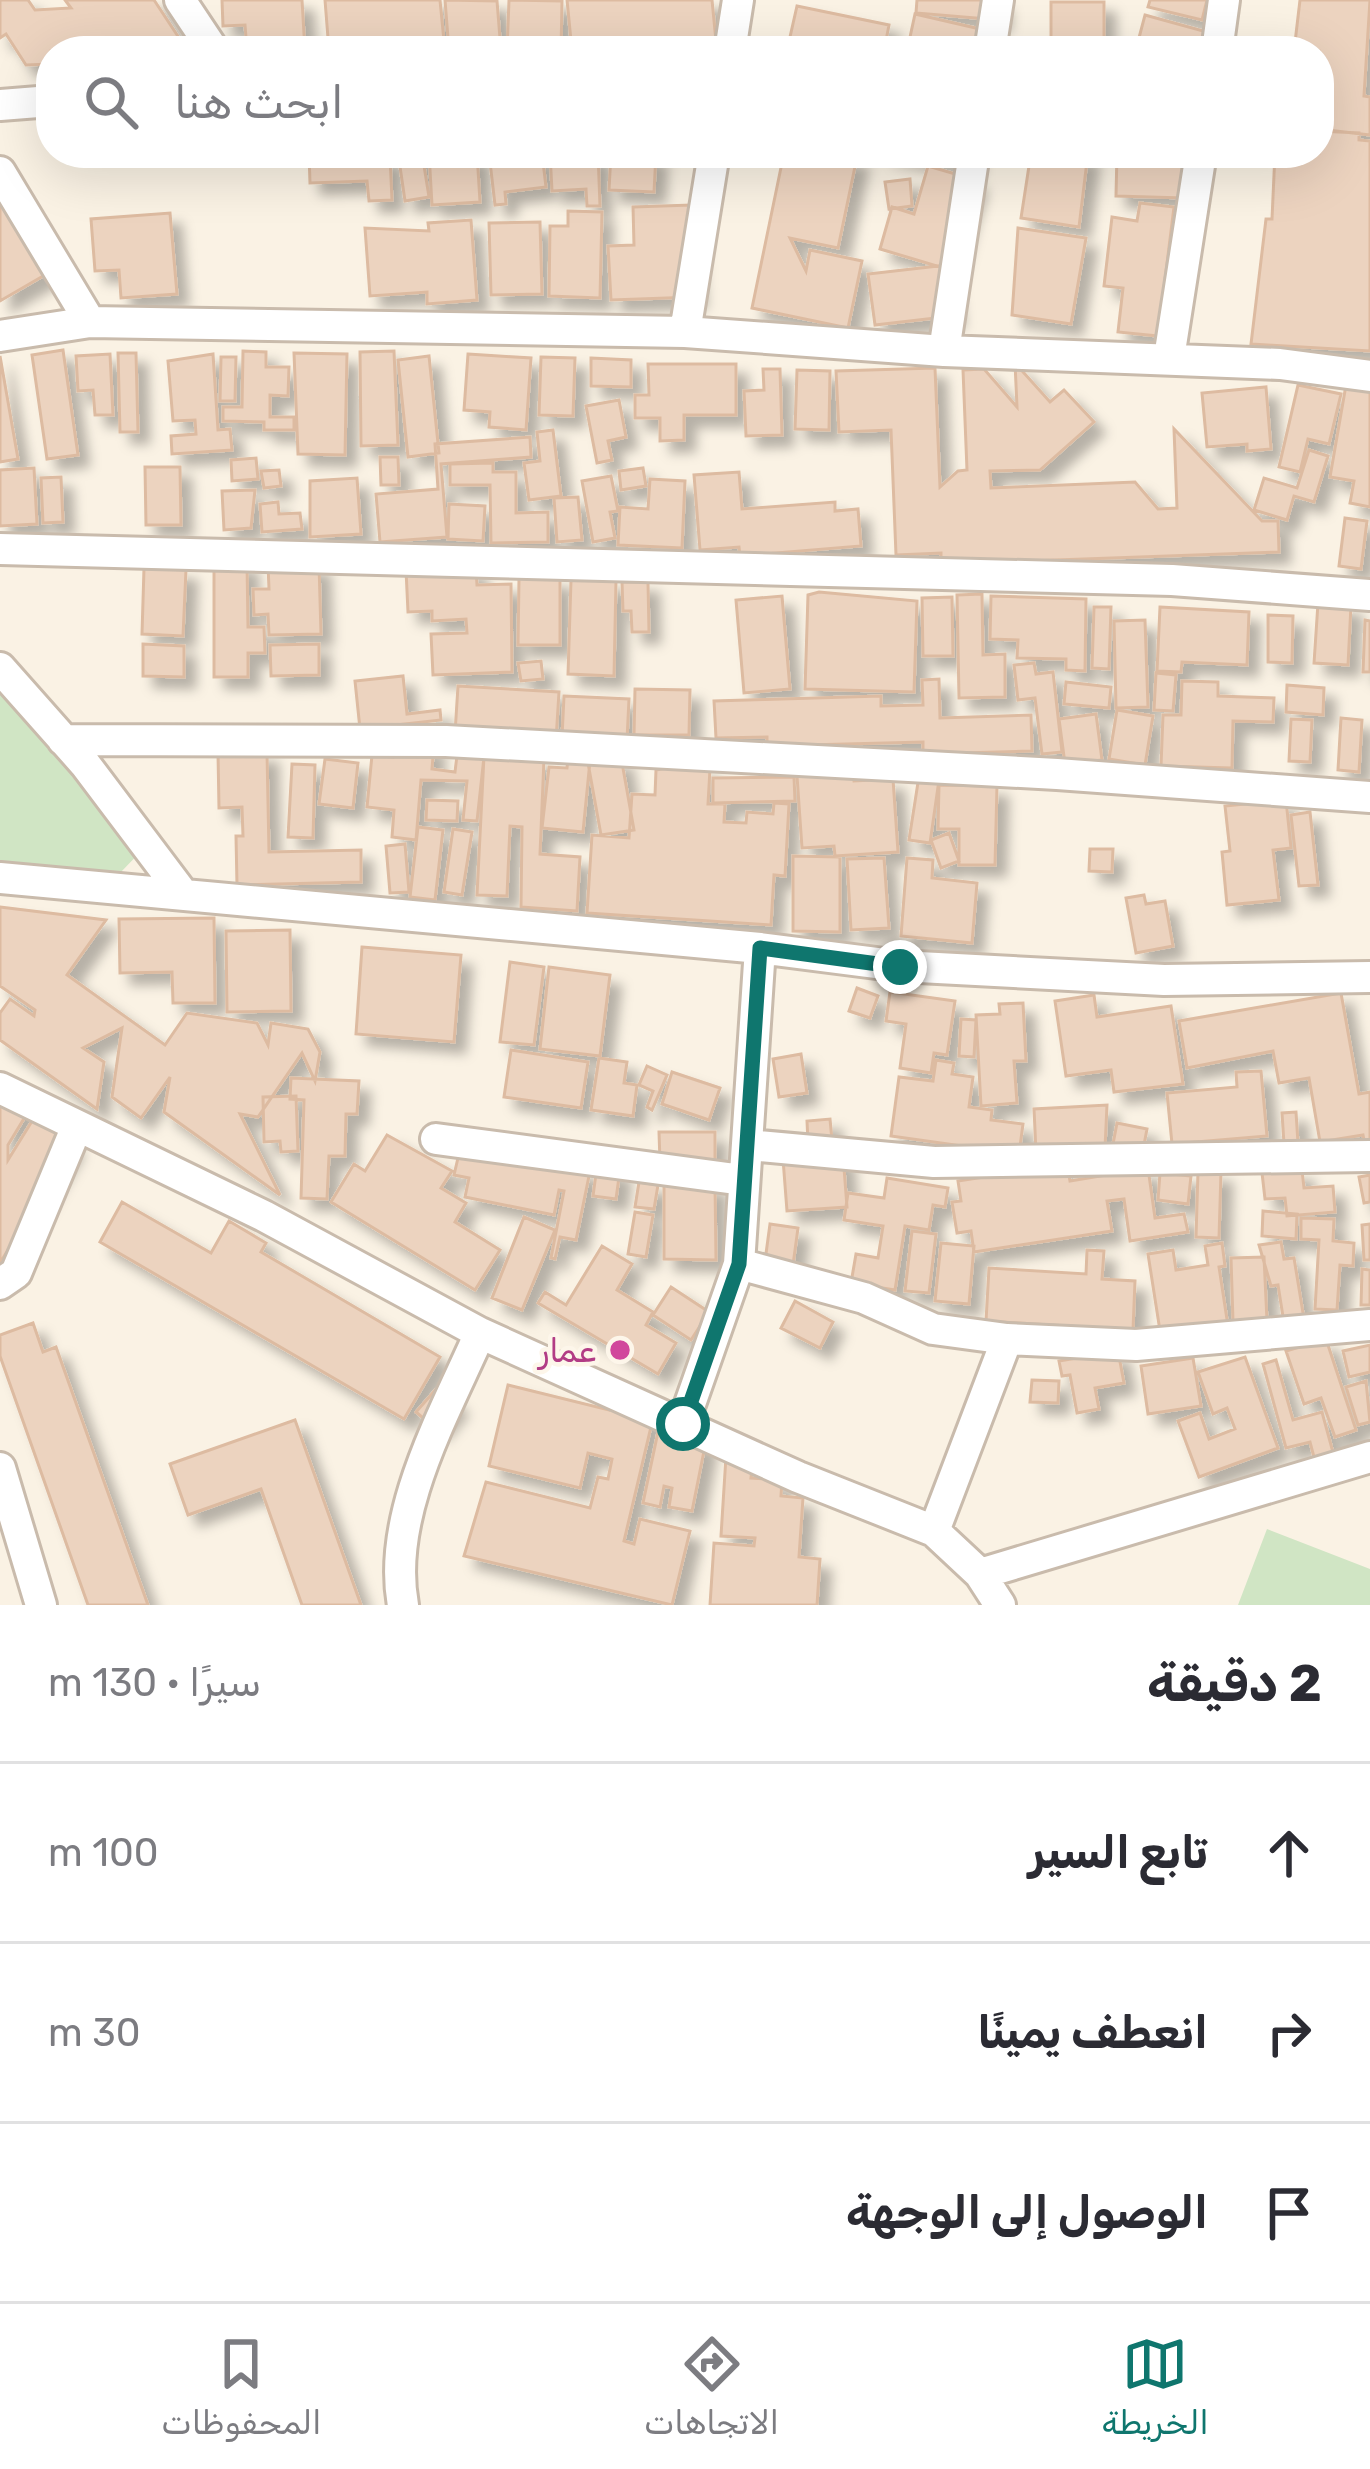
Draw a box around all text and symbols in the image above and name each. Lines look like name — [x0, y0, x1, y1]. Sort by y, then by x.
search box — [36, 36, 1334, 168]
icon: search — [78, 69, 144, 135]
text: ابحث هنا — [174, 76, 344, 129]
route end — [873, 940, 927, 994]
place label: عمار — [536, 1331, 596, 1370]
marker: عمار — [607, 1337, 633, 1363]
route start — [656, 1397, 710, 1451]
text: 2 دقيقة — [1147, 1653, 1322, 1714]
text: سيرًا · 130 m — [48, 1660, 261, 1706]
icon: ahead — [1256, 1820, 1322, 1886]
text: تابع السير — [1028, 1826, 1208, 1879]
text: 100 m — [48, 1830, 158, 1876]
icon: right — [1256, 2000, 1322, 2066]
text: انعطف يمينًا — [977, 2006, 1208, 2059]
text: 30 m — [48, 2010, 140, 2056]
icon: arrive — [1256, 2180, 1322, 2246]
text: الوصول إلى الوجهة — [846, 2186, 1208, 2239]
tab: المحفوظات — [161, 2331, 322, 2442]
tab: الاتجاهات — [644, 2331, 779, 2442]
tab: الخريطة — [1101, 2331, 1209, 2442]

